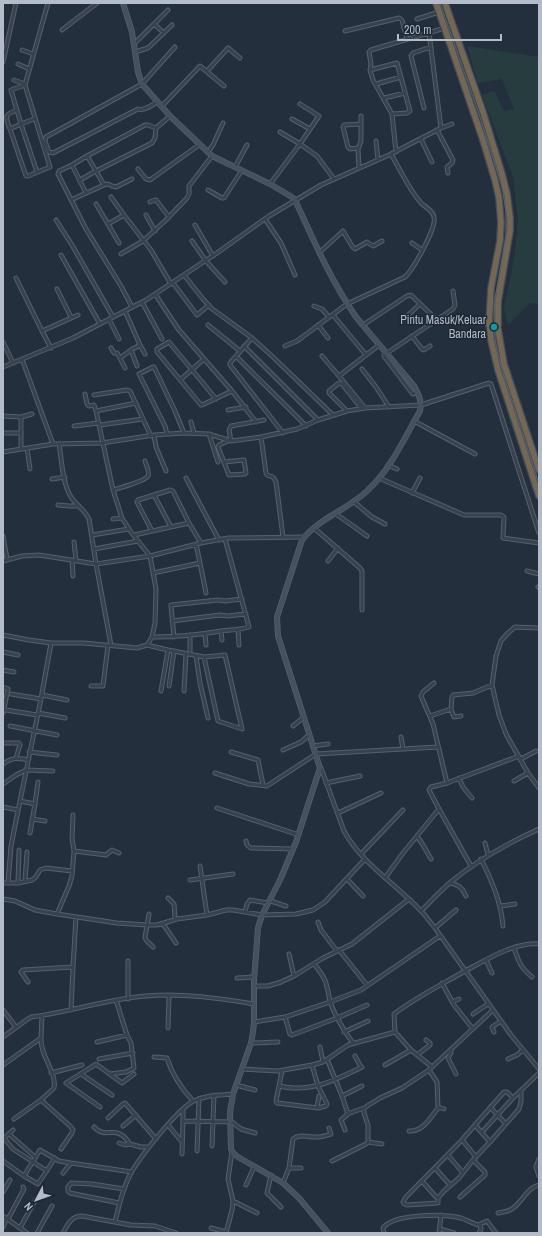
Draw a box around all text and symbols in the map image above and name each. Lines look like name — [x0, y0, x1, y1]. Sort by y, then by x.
scale bar — [398, 16, 501, 42]
text: 200 m — [404, 22, 431, 38]
place label: Pintu Masuk/Keluar Bandara — [400, 312, 487, 342]
marker: Pintu Masuk/Keluar Bandara — [489, 322, 499, 332]
north arrow — [16, 1180, 56, 1220]
text: N — [21, 1200, 36, 1214]

